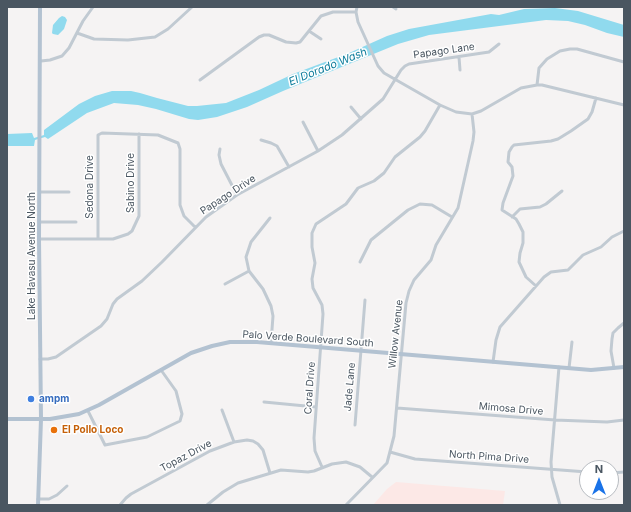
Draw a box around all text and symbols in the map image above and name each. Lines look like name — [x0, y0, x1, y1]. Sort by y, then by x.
street label: Papago Lane — [413, 41, 475, 61]
water label: El Dorado Wash — [287, 45, 369, 89]
street label: Sabino Drive — [125, 153, 137, 213]
street label: Sedona Drive — [84, 155, 96, 219]
street label: Papago Drive — [198, 173, 258, 217]
street label: Lake Havasu Avenue North — [26, 192, 38, 320]
street label: Willow Avenue — [386, 299, 406, 369]
street label: Palo Verde Boulevard South — [242, 328, 374, 350]
street label: Coral Drive — [302, 361, 318, 415]
street label: Jade Lane — [342, 362, 358, 412]
place label: ampm — [39, 393, 69, 405]
marker: ampm — [26, 394, 36, 404]
street label: Mimosa Drive — [478, 400, 544, 418]
place label: El Pollo Loco — [62, 424, 123, 436]
marker: El Pollo Loco — [49, 425, 59, 435]
street label: Topaz Drive — [158, 437, 214, 475]
street label: North Pima Drive — [449, 448, 529, 466]
north arrow — [579, 460, 619, 500]
text: N — [595, 462, 603, 476]

